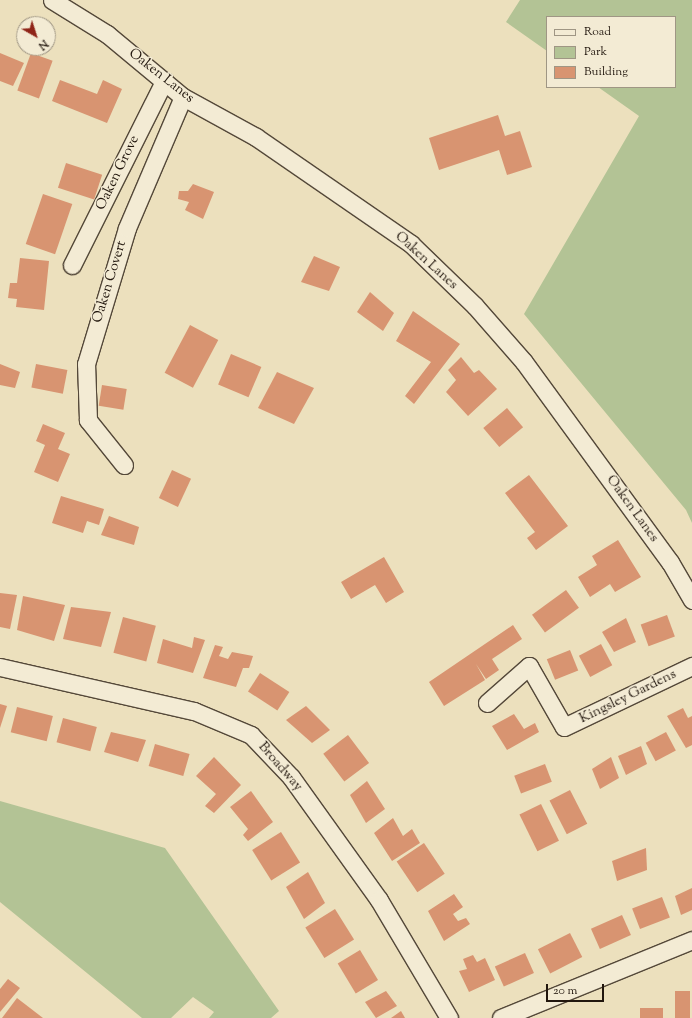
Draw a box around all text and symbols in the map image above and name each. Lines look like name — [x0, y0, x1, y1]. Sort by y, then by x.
north arrow — [16, 16, 56, 56]
legend — [546, 16, 676, 88]
text: Road — [584, 23, 611, 41]
text: N — [34, 36, 51, 54]
text: Park — [584, 43, 607, 61]
street label: Oaken Lanes — [125, 45, 197, 107]
text: Building — [584, 63, 628, 81]
street label: Oaken Grove — [93, 133, 143, 213]
street label: Oaken Lanes — [391, 228, 461, 294]
street label: Oaken Covert — [90, 239, 130, 325]
street label: Oaken Lanes — [602, 472, 662, 546]
street label: Kingsley Gardens — [577, 666, 679, 728]
street label: Broadway — [254, 739, 306, 795]
scale bar — [548, 976, 606, 1002]
text: 20 m — [553, 982, 577, 1000]

